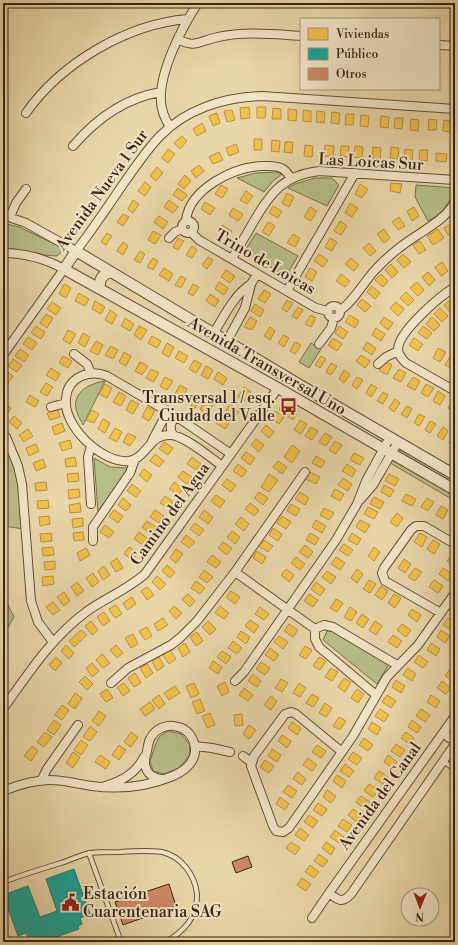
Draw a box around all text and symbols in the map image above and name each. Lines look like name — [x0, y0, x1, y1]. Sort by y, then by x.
legend — [300, 18, 440, 90]
text: Viviendas — [335, 27, 389, 42]
text: Público — [336, 47, 379, 62]
text: Otros — [336, 67, 367, 82]
street label: Avenida Nueva 1 Sur — [51, 125, 153, 255]
street label: Las Loicas Sur — [318, 149, 424, 175]
street label: Trino de Loicas — [211, 225, 319, 299]
street label: Avenida Transversal Uno — [183, 312, 350, 420]
place label: Transversal 1 / esq. Ciudad del Valle — [142, 388, 275, 426]
bus stop icon: Transversal 1 / esq. Ciudad del Valle — [278, 397, 298, 417]
street label: Camino del Agua — [126, 458, 215, 569]
street label: Avenida del Canal — [334, 738, 426, 854]
place label: Estación Cuarentenaria SAG — [83, 884, 222, 922]
north arrow — [400, 887, 440, 927]
public building icon: Estación Cuarentenaria SAG — [60, 893, 80, 913]
text: N — [415, 909, 424, 923]

